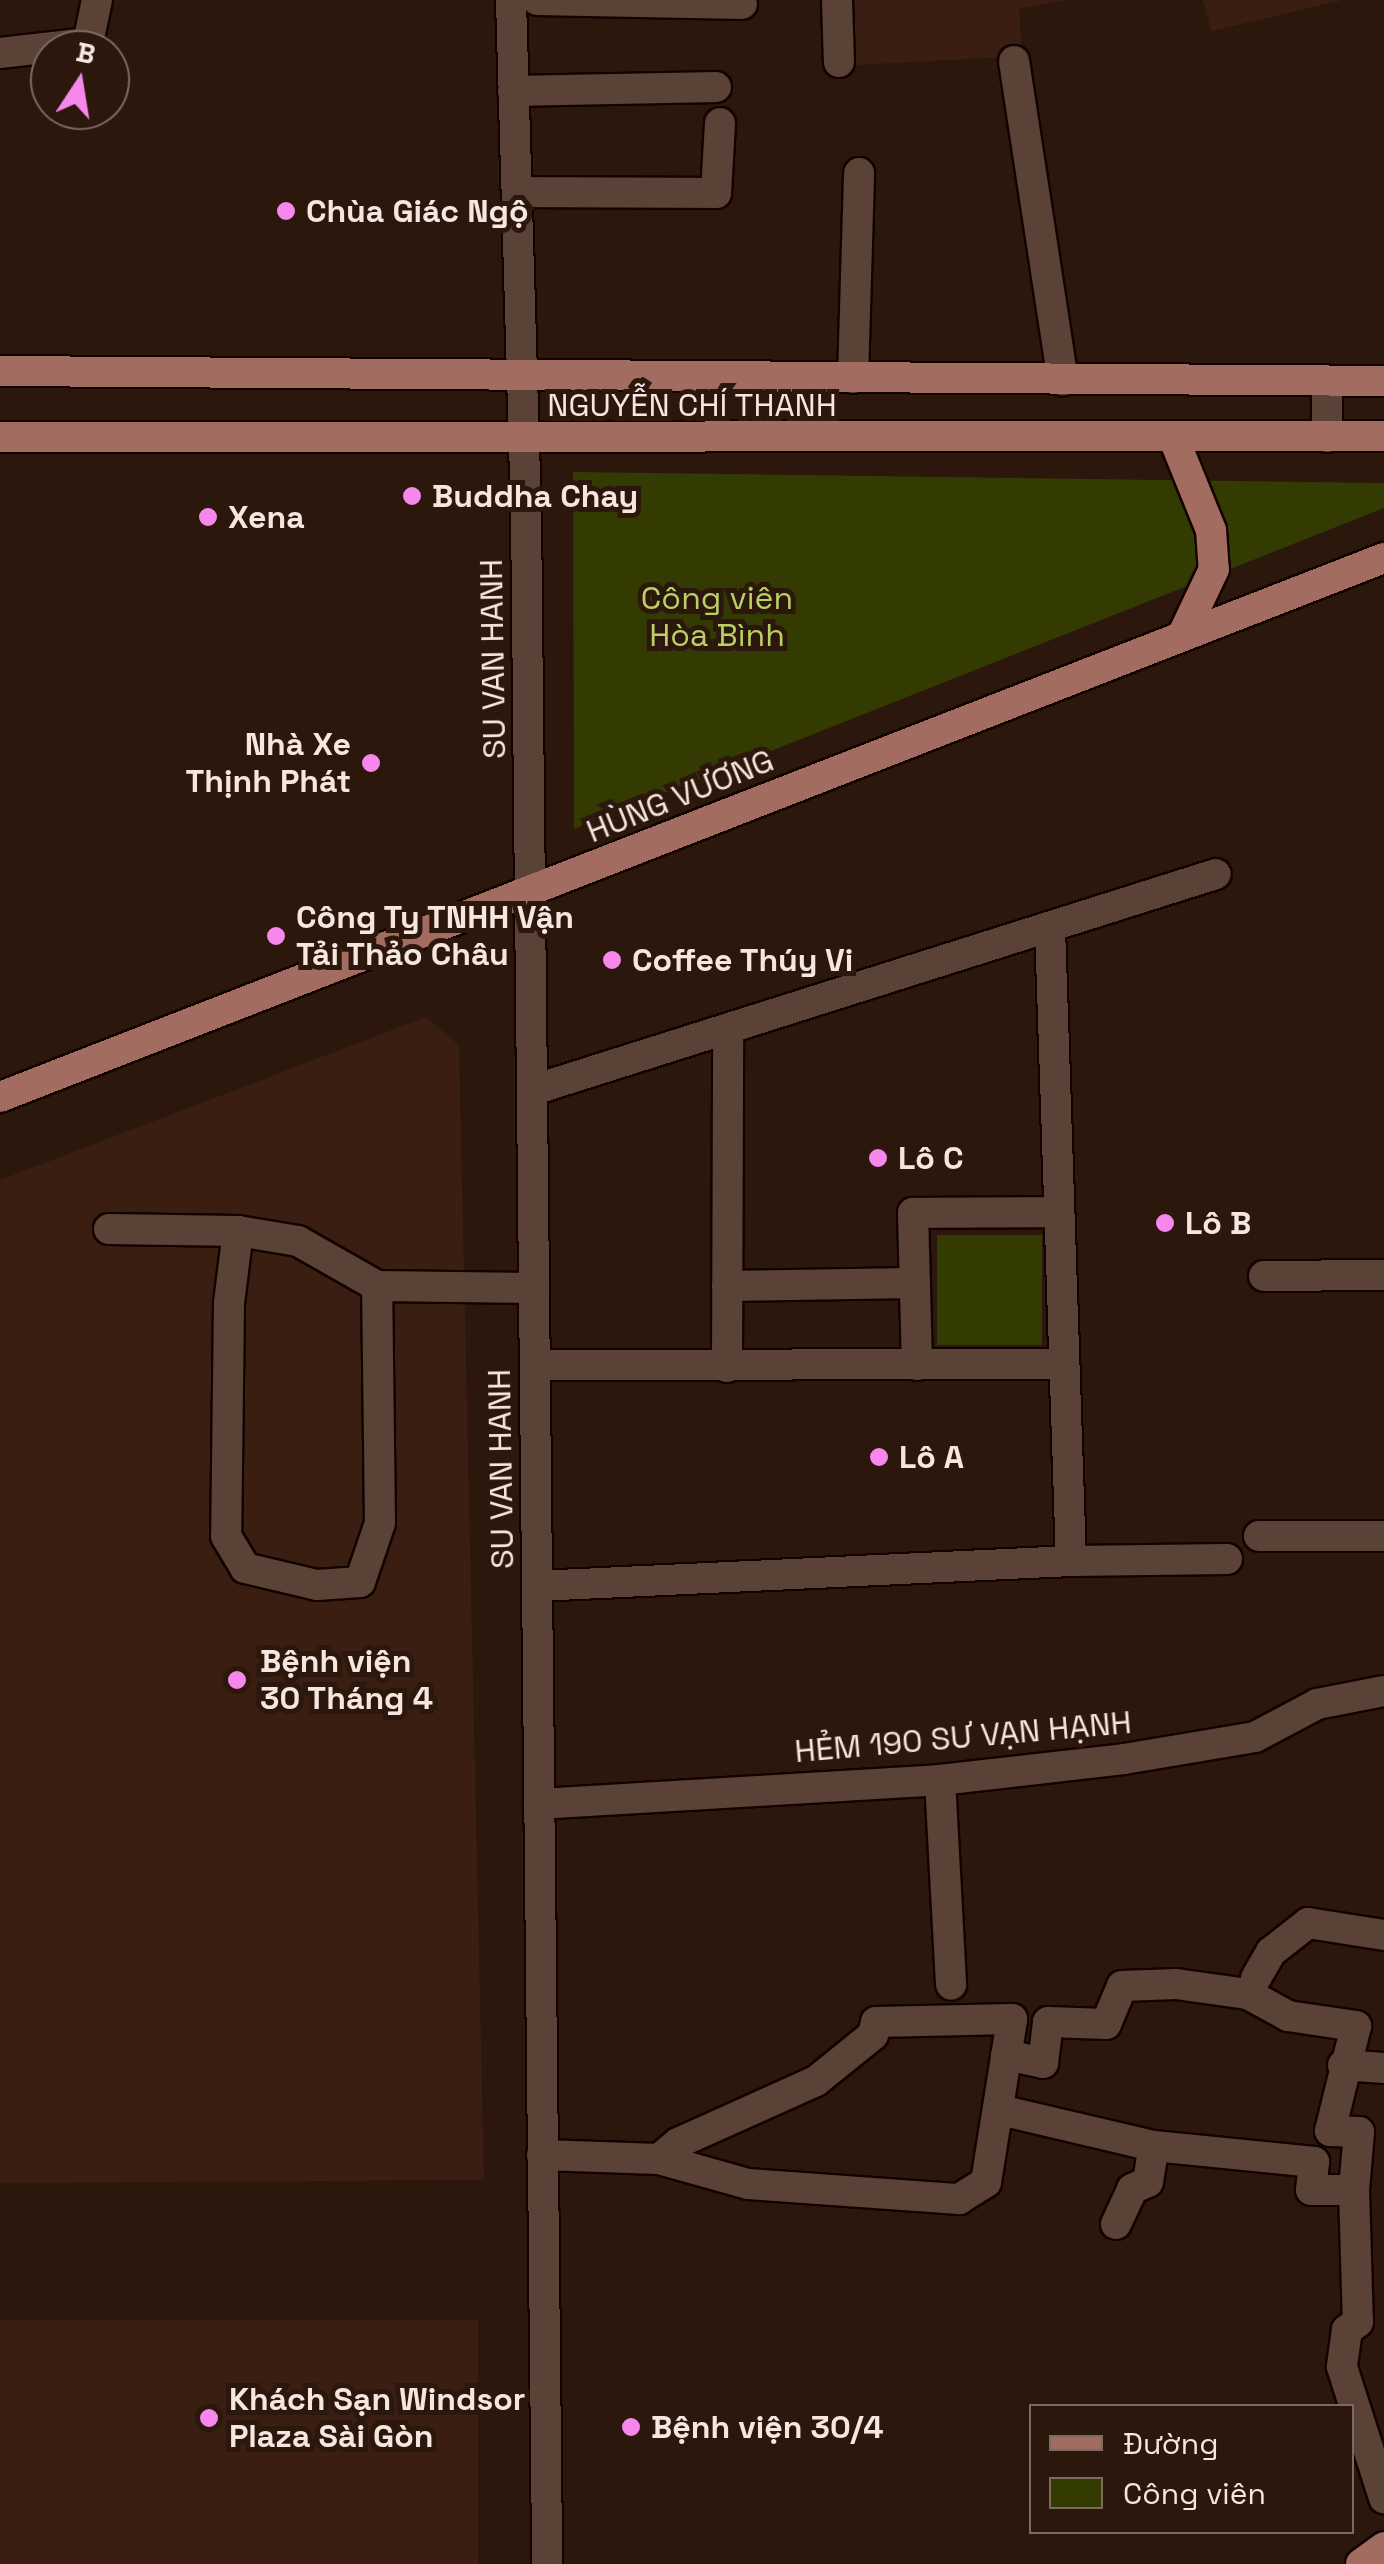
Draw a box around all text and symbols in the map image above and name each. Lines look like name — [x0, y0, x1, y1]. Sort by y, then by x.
north arrow — [30, 30, 130, 130]
text: B — [73, 33, 99, 72]
place label: Chùa Giác Ngộ — [306, 192, 529, 230]
marker: Chùa Giác Ngộ — [275, 200, 297, 222]
street label: NGUYỄN CHÍ THANH — [547, 386, 837, 424]
place label: Buddha Chay — [432, 477, 638, 515]
marker: Buddha Chay — [401, 485, 423, 507]
place label: Xena — [228, 498, 305, 536]
marker: Xena — [197, 506, 219, 528]
street label: SU VAN HANH — [472, 559, 514, 759]
park label: Công viên Hòa Bình — [641, 580, 793, 655]
place label: Nhà Xe Thịnh Phát — [185, 726, 351, 801]
street label: HÙNG VƯƠNG — [581, 741, 779, 851]
marker: Nhà Xe Thịnh Phát — [360, 752, 382, 774]
place label: Công Ty TNHH Vận Tải Thảo Châu — [296, 899, 576, 974]
marker: Công Ty TNHH Vận Tải Thảo Châu — [265, 925, 287, 947]
place label: Coffee Thúy Vi — [632, 941, 855, 979]
marker: Coffee Thúy Vi — [601, 949, 623, 971]
place label: Lô C — [898, 1139, 964, 1177]
marker: Lô C — [867, 1147, 889, 1169]
place label: Lô B — [1185, 1204, 1251, 1242]
marker: Lô B — [1154, 1212, 1176, 1234]
street label: SU VAN HANH — [480, 1369, 522, 1569]
place label: Lô A — [899, 1438, 964, 1476]
marker: Lô A — [868, 1446, 890, 1468]
place label: Bệnh viện 30 Tháng 4 — [260, 1643, 434, 1718]
marker: Bệnh viện 30 Tháng 4 — [224, 1667, 250, 1693]
street label: HẺM 190 SƯ VẠN HẠNH — [793, 1703, 1133, 1771]
place label: Khách Sạn Windsor Plaza Sài Gòn — [229, 2381, 526, 2456]
legend — [1029, 2404, 1354, 2534]
marker: Khách Sạn Windsor Plaza Sài Gòn — [198, 2407, 220, 2429]
place label: Bệnh viện 30/4 — [651, 2408, 884, 2446]
marker: Bệnh viện 30/4 — [620, 2416, 642, 2438]
text: Đường — [1123, 2424, 1219, 2463]
text: Công viên — [1123, 2474, 1266, 2513]

